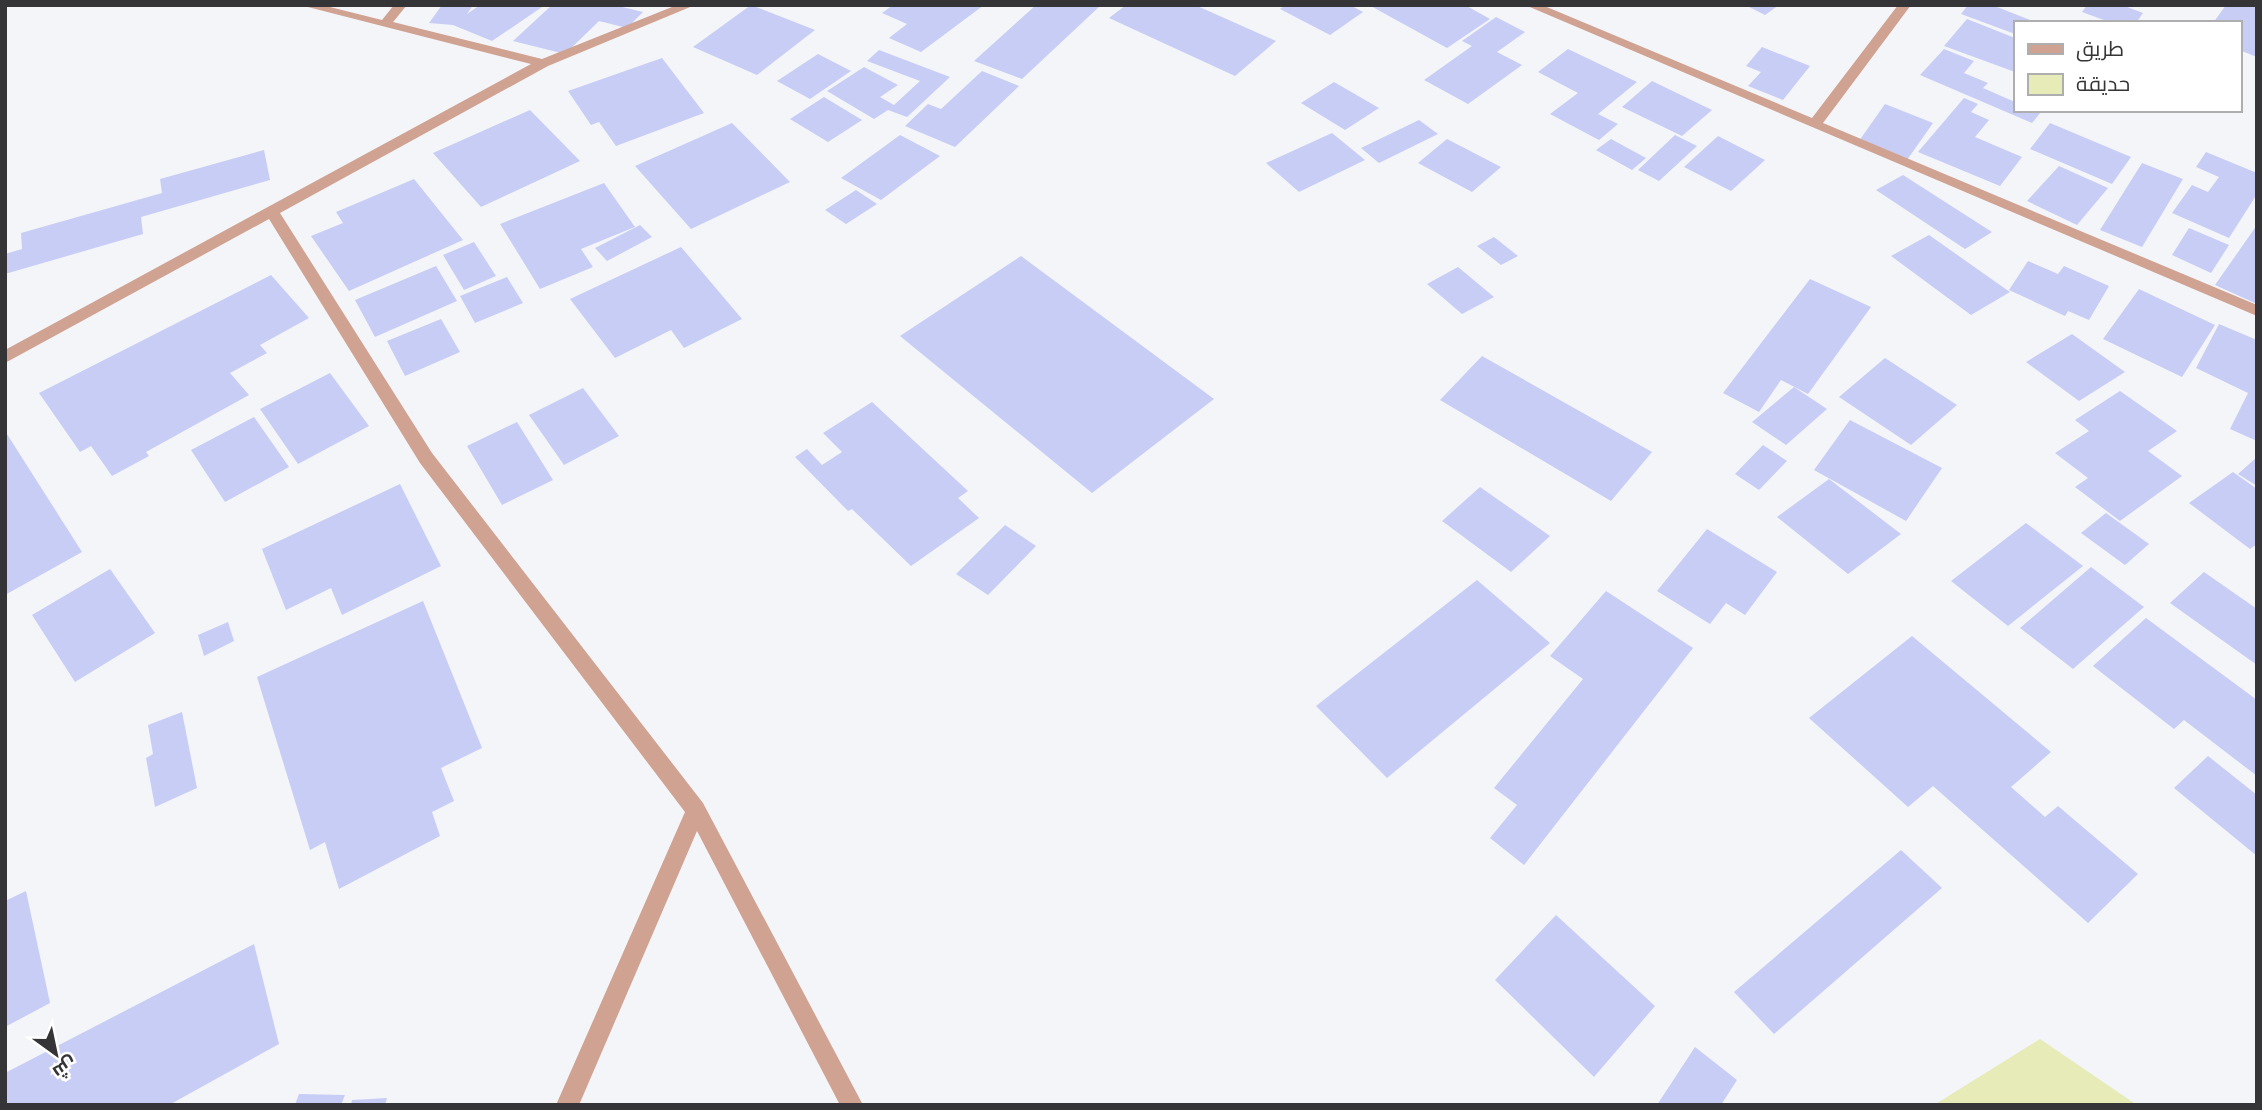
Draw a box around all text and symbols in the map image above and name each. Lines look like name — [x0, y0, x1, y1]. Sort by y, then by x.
legend — [2014, 21, 2241, 112]
text: طريق — [2076, 39, 2124, 62]
text: حديقة — [2076, 74, 2130, 95]
north arrow — [21, 1019, 91, 1089]
text: ش — [48, 1052, 80, 1082]

